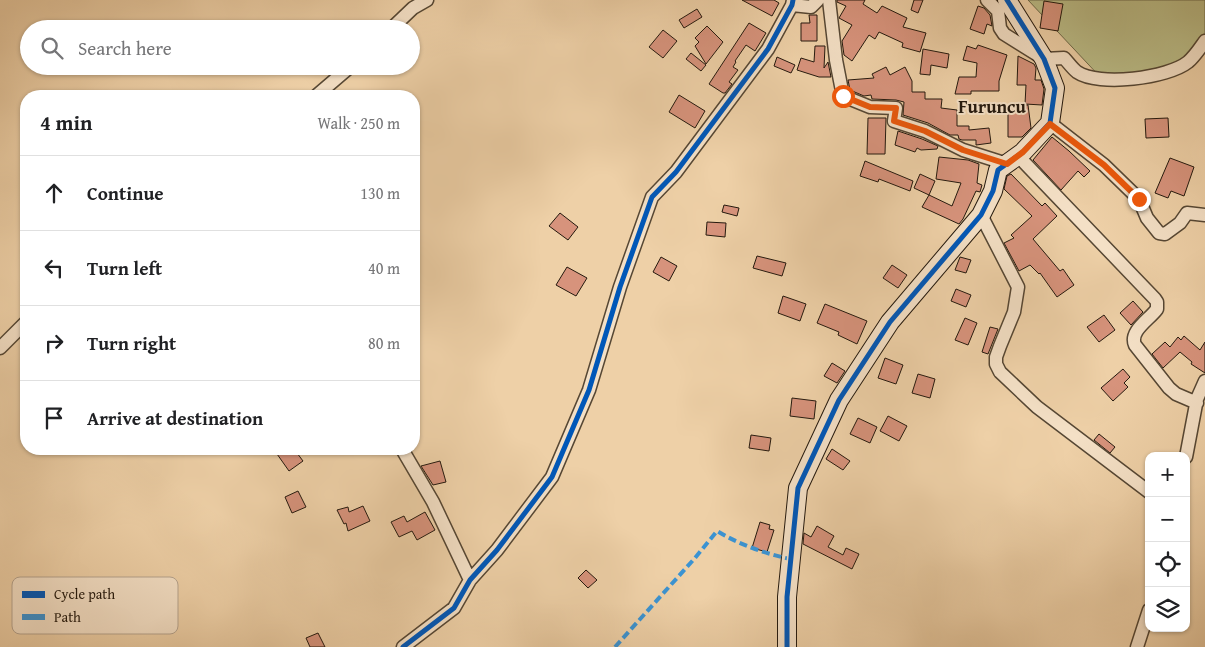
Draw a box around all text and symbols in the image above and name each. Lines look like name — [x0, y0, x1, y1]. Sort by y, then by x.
search box — [20, 20, 420, 75]
icon: search — [38, 34, 66, 62]
text: Search here — [78, 34, 172, 62]
route start — [832, 85, 855, 108]
district label: Furuncu — [958, 93, 1026, 120]
text: 4 min — [40, 107, 92, 138]
text: Walk · 250 m — [317, 111, 400, 135]
icon: ahead — [40, 179, 68, 207]
text: Continue — [87, 179, 164, 207]
text: 130 m — [360, 181, 400, 205]
route end — [1128, 188, 1151, 211]
icon: left — [40, 254, 68, 282]
text: Turn left — [87, 254, 162, 282]
text: 40 m — [368, 256, 400, 280]
icon: right — [40, 329, 68, 357]
text: Turn right — [87, 329, 176, 357]
text: 80 m — [368, 331, 400, 355]
icon: arrive — [40, 404, 68, 432]
text: Arrive at destination — [87, 404, 263, 432]
map controls — [1145, 452, 1190, 632]
button: + — [1145, 452, 1190, 497]
button: − — [1145, 497, 1190, 542]
button: locate — [1145, 542, 1190, 587]
legend — [12, 577, 178, 634]
text: Cycle path — [54, 584, 115, 604]
button: layers — [1145, 587, 1190, 632]
text: Path — [54, 607, 81, 627]

